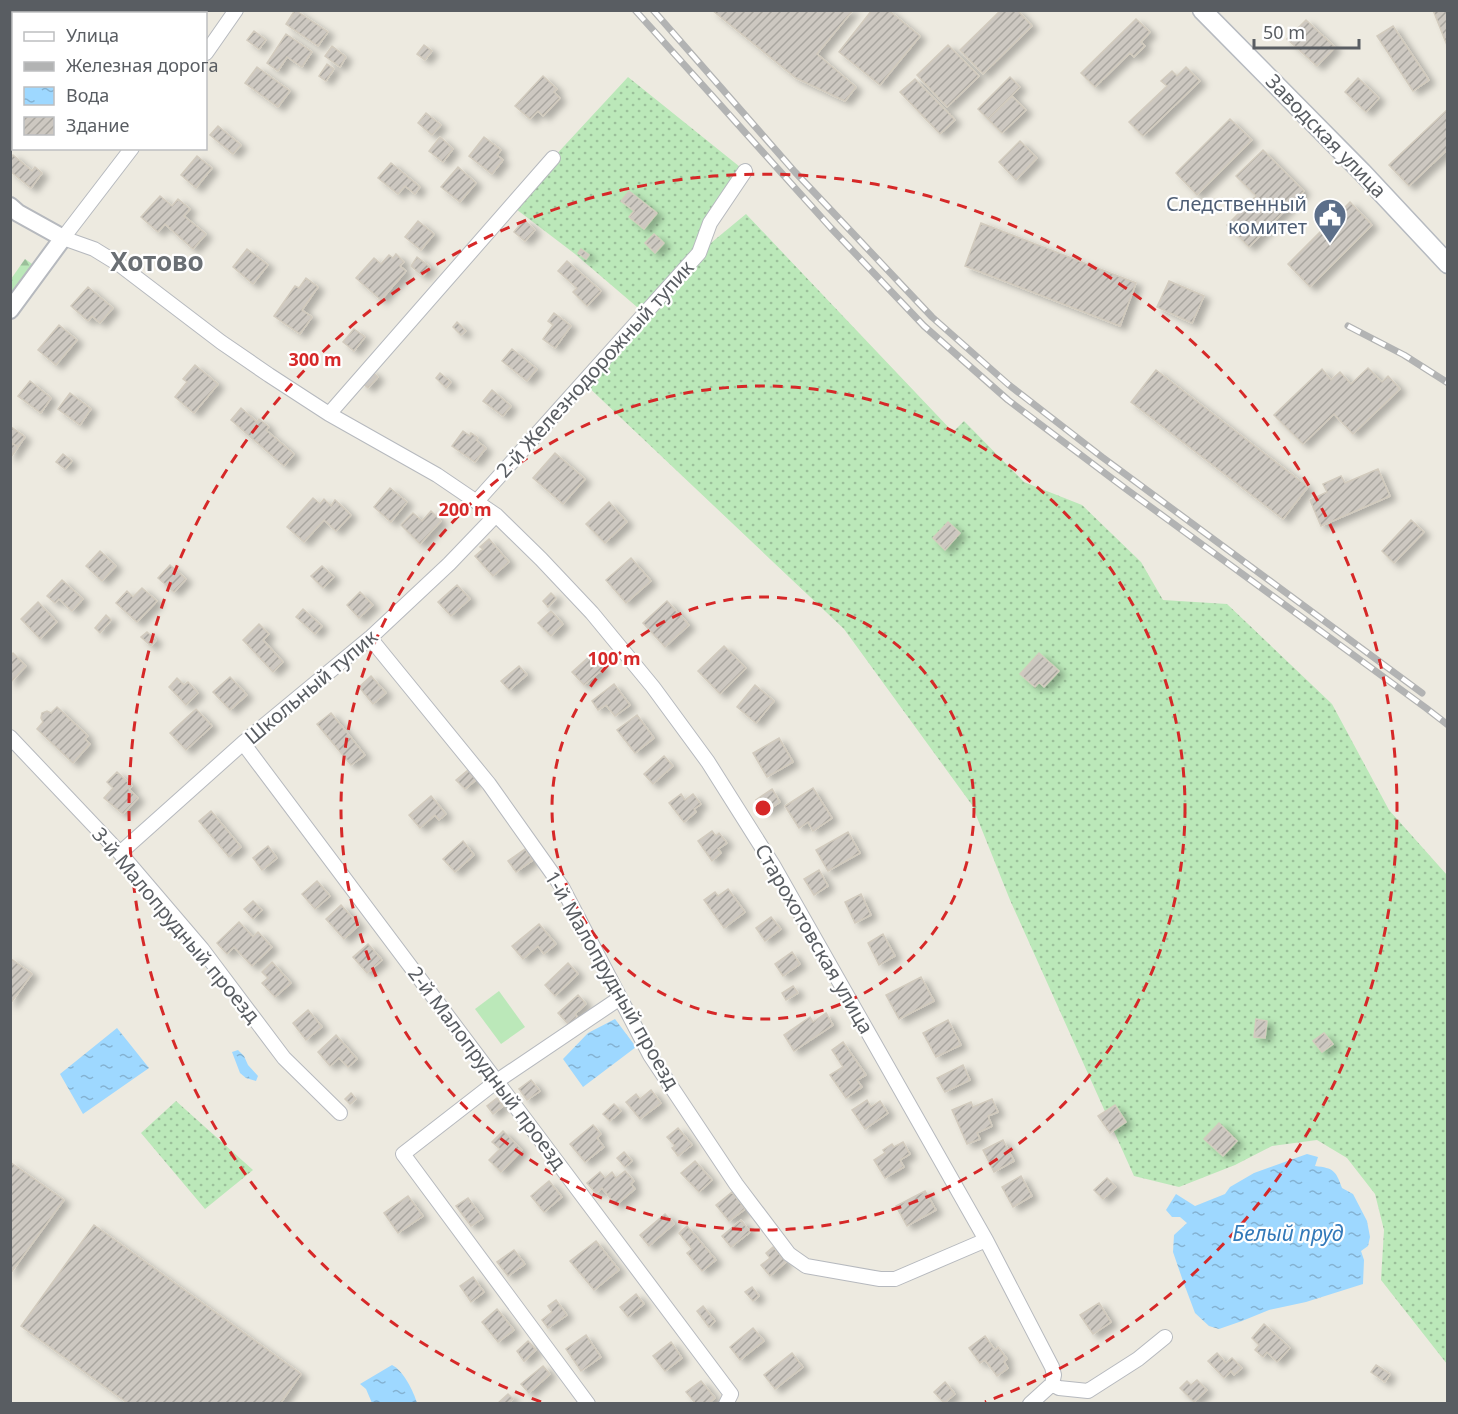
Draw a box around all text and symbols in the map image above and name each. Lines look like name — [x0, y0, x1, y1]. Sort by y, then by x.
legend — [12, 12, 207, 150]
scale bar — [1254, 12, 1359, 50]
text: 50 m — [1263, 20, 1305, 44]
text: Улица — [66, 23, 119, 47]
text: Железная дорога — [66, 53, 218, 77]
street label: Заводская улица — [1260, 68, 1392, 203]
text: Вода — [66, 83, 109, 107]
text: Здание — [66, 113, 130, 137]
place label: Следственный комитет — [1166, 190, 1307, 240]
public building icon: Следственный комитет — [1312, 197, 1348, 244]
district label: Хотово — [110, 243, 204, 279]
street label: 2-й Железнодорожный тупик — [490, 254, 700, 483]
text: 300 m — [288, 347, 342, 371]
text: 200 m — [438, 497, 492, 521]
street label: Школьный тупик — [239, 623, 383, 750]
text: 100 m — [587, 646, 641, 670]
centre of rings — [753, 798, 773, 818]
street label: 3-й Малопрудный проезд — [86, 821, 266, 1028]
street label: Старохотовская улица — [749, 839, 880, 1039]
street label: 1-й Малопрудный проезд — [539, 866, 686, 1094]
street label: 2-й Малопрудный проезд — [402, 961, 573, 1175]
water label: Белый пруд — [1233, 1219, 1344, 1247]

